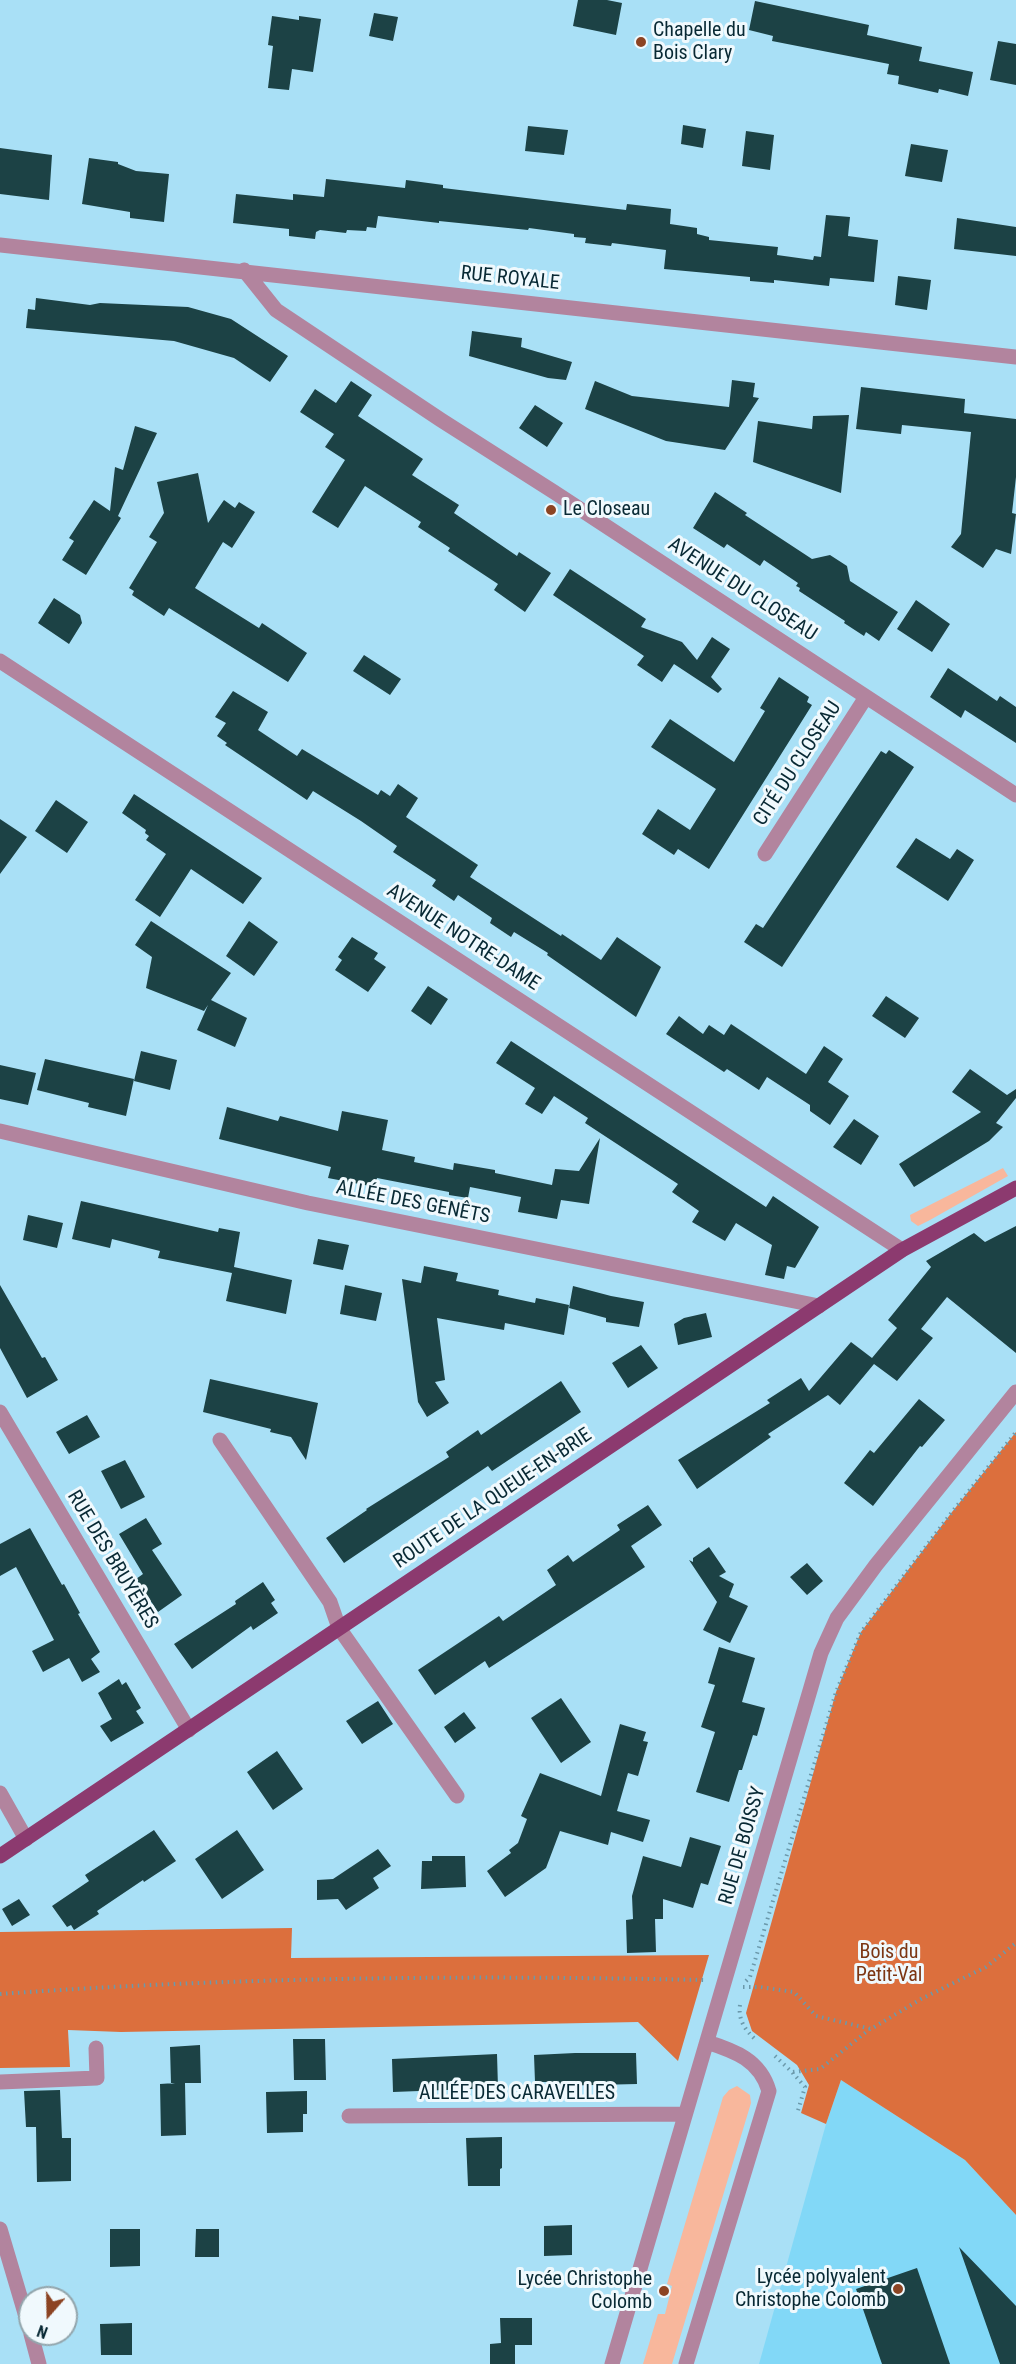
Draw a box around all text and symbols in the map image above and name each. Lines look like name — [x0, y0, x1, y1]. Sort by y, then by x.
place label: Chapelle du Bois Clary — [653, 19, 746, 66]
marker: Chapelle du Bois Clary — [634, 35, 648, 49]
street label: RUE ROYALE — [459, 262, 561, 296]
place label: Le Closeau — [563, 498, 650, 522]
marker: Le Closeau — [544, 503, 558, 517]
street label: AVENUE DU CLOSEAU — [663, 533, 821, 647]
street label: CITÉ DU CLOSEAU — [749, 697, 847, 831]
street label: AVENUE NOTRE-DAME — [382, 880, 544, 996]
street label: ALLÉE DES GENÊTS — [334, 1176, 492, 1230]
street label: ROUTE DE LA QUEUE-EN-BRIE — [389, 1424, 597, 1574]
street label: RUE DES BRUYÈRES — [61, 1487, 163, 1633]
street label: RUE DE BOISSY — [715, 1784, 771, 1908]
park label: Bois du Petit-Val — [856, 1941, 922, 1988]
street label: ALLÉE DES CARAVELLES — [419, 2082, 615, 2106]
place label: Lycée polyvalent Christophe Colomb — [735, 2266, 886, 2313]
place label: Lycée Christophe Colomb — [518, 2268, 652, 2315]
marker: Lycée polyvalent Christophe Colomb — [891, 2282, 905, 2296]
marker: Lycée Christophe Colomb — [657, 2284, 671, 2298]
north arrow — [18, 2286, 78, 2346]
text: N — [35, 2321, 50, 2342]

